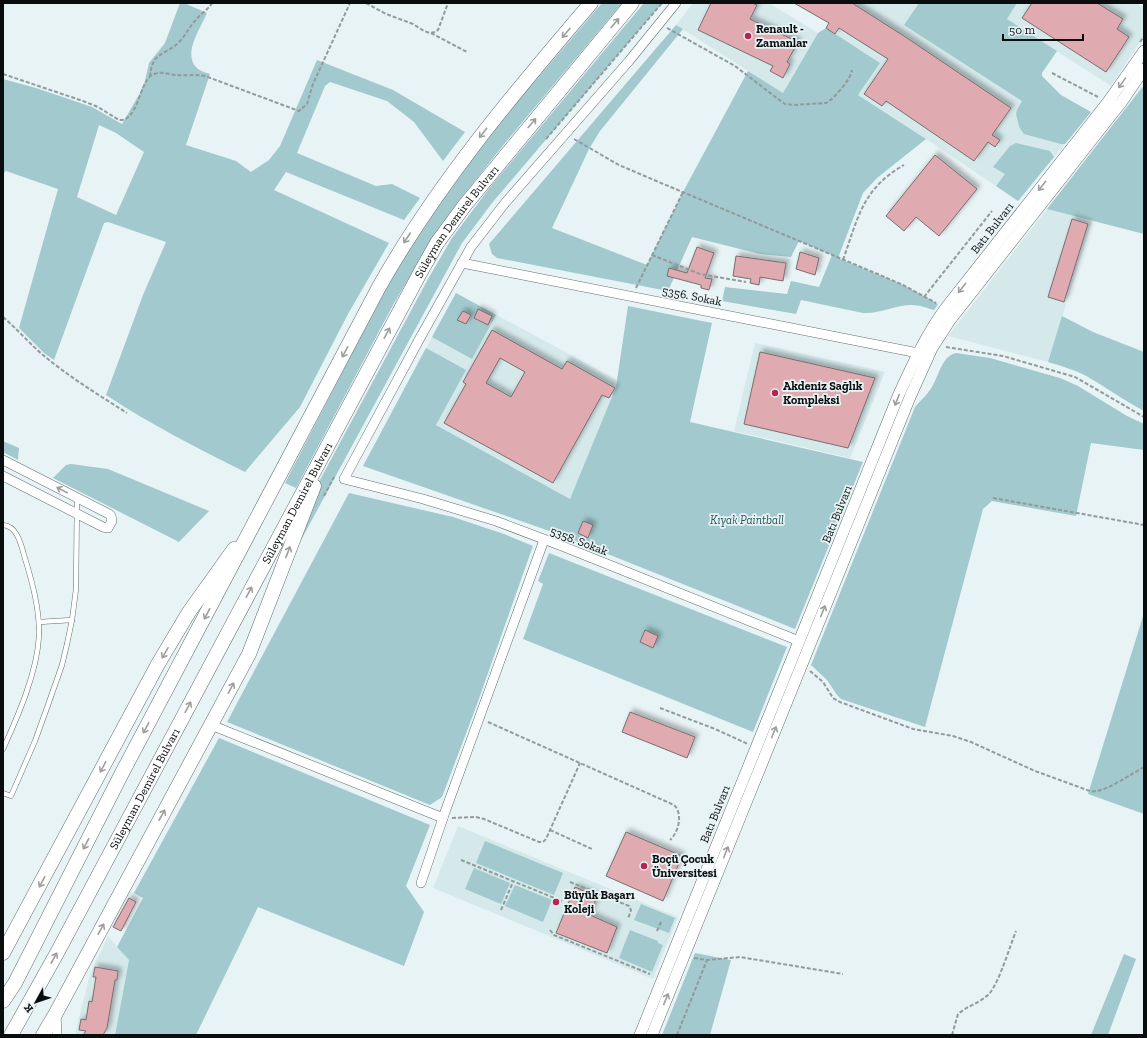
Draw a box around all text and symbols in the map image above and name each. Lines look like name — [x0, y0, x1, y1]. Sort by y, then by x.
scale bar — [1003, 16, 1083, 42]
one-way arrow — [611, 18, 620, 29]
place label: Renault - Zamanlar — [756, 22, 808, 50]
text: 50 m — [1009, 23, 1036, 37]
one-way arrow — [562, 27, 571, 38]
marker: Renault - Zamanlar — [743, 31, 753, 41]
one-way arrow — [1118, 77, 1126, 88]
one-way arrow — [527, 118, 536, 128]
one-way arrow — [479, 127, 487, 138]
street label: Süleyman Demirel Bulvarı — [412, 162, 502, 280]
one-way arrow — [1038, 180, 1047, 191]
street label: Batı Bulvarı — [968, 199, 1017, 256]
one-way arrow — [403, 233, 412, 244]
one-way arrow — [958, 282, 966, 293]
street label: 5356. Sokak — [661, 283, 724, 309]
one-way arrow — [384, 327, 391, 339]
one-way arrow — [340, 346, 348, 358]
place label: Akdeniz Sağlık Kompleksi — [783, 379, 863, 407]
marker: Akdeniz Sağlık Kompleksi — [770, 388, 780, 398]
one-way arrow — [892, 393, 900, 405]
street label: Süleyman Demirel Bulvarı — [259, 439, 336, 566]
street label: Batı Bulvarı — [819, 483, 855, 545]
one-way arrow — [56, 486, 68, 493]
park label: Kıyak Paintball — [710, 513, 784, 527]
street label: 5358. Sokak — [548, 524, 610, 559]
one-way arrow — [285, 547, 293, 559]
one-way arrow — [246, 586, 253, 598]
one-way arrow — [820, 606, 827, 618]
one-way arrow — [203, 607, 211, 619]
one-way arrow — [160, 647, 168, 659]
one-way arrow — [228, 682, 235, 694]
one-way arrow — [185, 701, 192, 713]
one-way arrow — [142, 722, 149, 734]
street label: Süleyman Demirel Bulvarı — [106, 725, 183, 852]
one-way arrow — [771, 726, 779, 738]
one-way arrow — [99, 761, 106, 773]
street label: Batı Bulvarı — [697, 783, 733, 845]
one-way arrow — [159, 809, 167, 821]
one-way arrow — [82, 837, 89, 849]
one-way arrow — [722, 847, 730, 859]
place label: Boçü Çocuk Üniversitesi — [652, 852, 717, 880]
marker: Boçü Çocuk Üniversitesi — [639, 861, 649, 871]
one-way arrow — [37, 876, 45, 888]
place label: Büyük Başarı Koleji — [564, 888, 635, 917]
marker: Büyük Başarı Koleji — [551, 897, 561, 907]
one-way arrow — [98, 924, 105, 936]
one-way arrow — [51, 952, 59, 964]
north arrow — [16, 982, 56, 1022]
one-way arrow — [663, 993, 671, 1005]
text: K — [21, 1001, 36, 1015]

